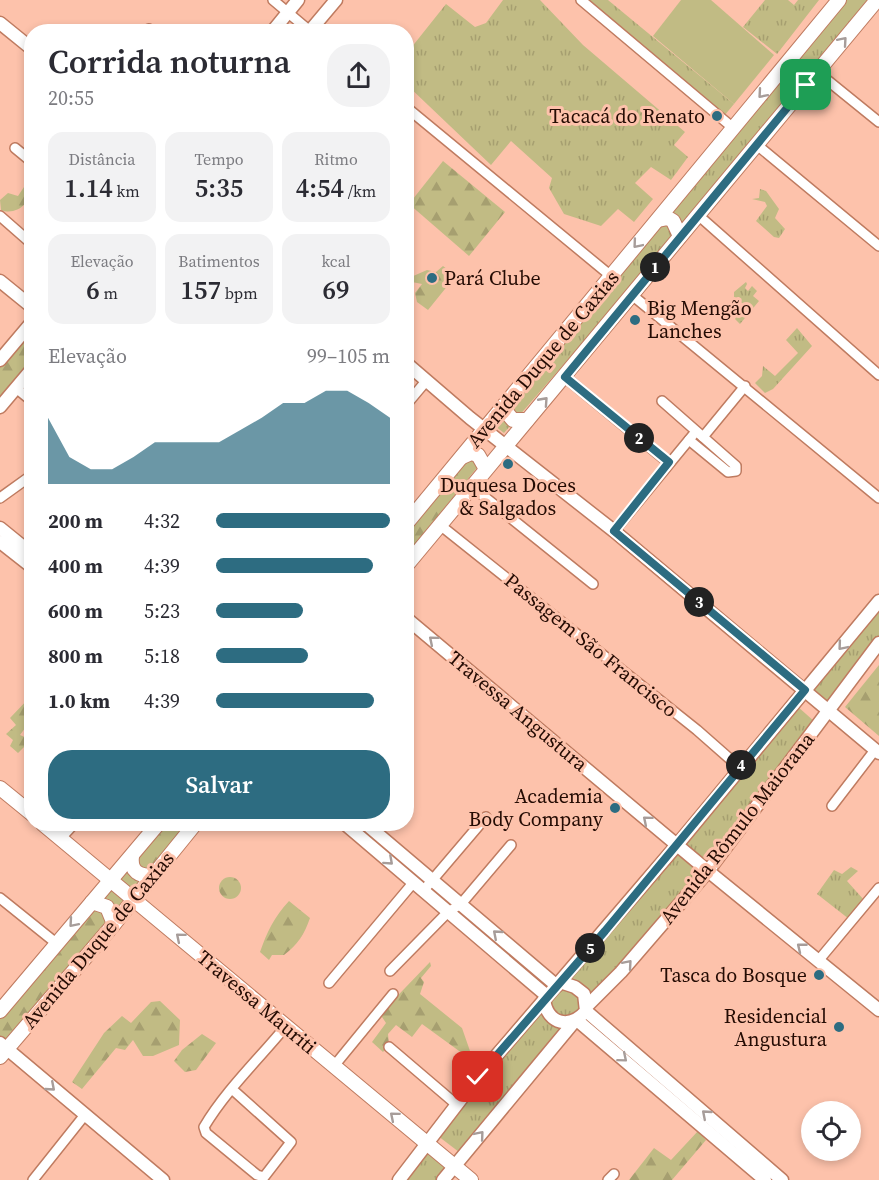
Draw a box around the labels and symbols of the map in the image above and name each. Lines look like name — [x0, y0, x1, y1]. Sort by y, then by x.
one-way arrow — [836, 37, 847, 48]
pin — [780, 59, 831, 110]
one-way arrow — [758, 87, 769, 98]
place label: Tacacá do Renato — [549, 102, 705, 130]
marker: Tacacá do Renato — [710, 109, 724, 123]
one-way arrow — [634, 237, 645, 248]
pin: 1 — [640, 252, 670, 282]
place label: Pará Clube — [444, 264, 541, 292]
street label: Avenida Duque de Caxias — [460, 264, 626, 454]
marker: Pará Clube — [425, 271, 439, 285]
place label: Big Mengão Lanches — [647, 294, 752, 345]
marker: Big Mengão Lanches — [628, 313, 642, 327]
one-way arrow — [537, 397, 548, 408]
pin: 2 — [624, 423, 654, 453]
marker: Duquesa Doces & Salgados — [501, 457, 515, 471]
place label: Duquesa Doces & Salgados — [440, 471, 576, 522]
street label: Passagem São Francisco — [499, 566, 683, 724]
pin: 3 — [684, 587, 714, 617]
one-way arrow — [429, 637, 440, 648]
one-way arrow — [839, 639, 850, 650]
street label: Travessa Angustura — [442, 644, 594, 778]
street label: Avenida Rômulo Maiorana — [653, 726, 821, 930]
pin: 4 — [726, 750, 756, 780]
place label: Academia Body Company — [469, 782, 604, 833]
marker: Academia Body Company — [608, 801, 622, 815]
one-way arrow — [643, 816, 654, 827]
street label: Avenida Duque de Caxias — [15, 845, 181, 1035]
one-way arrow — [382, 854, 393, 865]
one-way arrow — [69, 916, 80, 927]
one-way arrow — [493, 930, 504, 941]
one-way arrow — [176, 933, 187, 944]
pin: 5 — [575, 933, 605, 963]
one-way arrow — [797, 943, 808, 954]
street label: Travessa Mauriti — [191, 944, 323, 1060]
one-way arrow — [621, 960, 632, 971]
place label: Tasca do Bosque — [660, 961, 807, 989]
marker: Tasca do Bosque — [812, 968, 826, 982]
place label: Residencial Angustura — [724, 1002, 828, 1053]
marker: Residencial Angustura — [832, 1020, 846, 1034]
pin — [452, 1051, 503, 1102]
one-way arrow — [616, 1051, 627, 1062]
one-way arrow — [44, 1080, 55, 1091]
one-way arrow — [702, 1110, 713, 1121]
one-way arrow — [390, 1112, 401, 1123]
one-way arrow — [473, 1131, 484, 1142]

